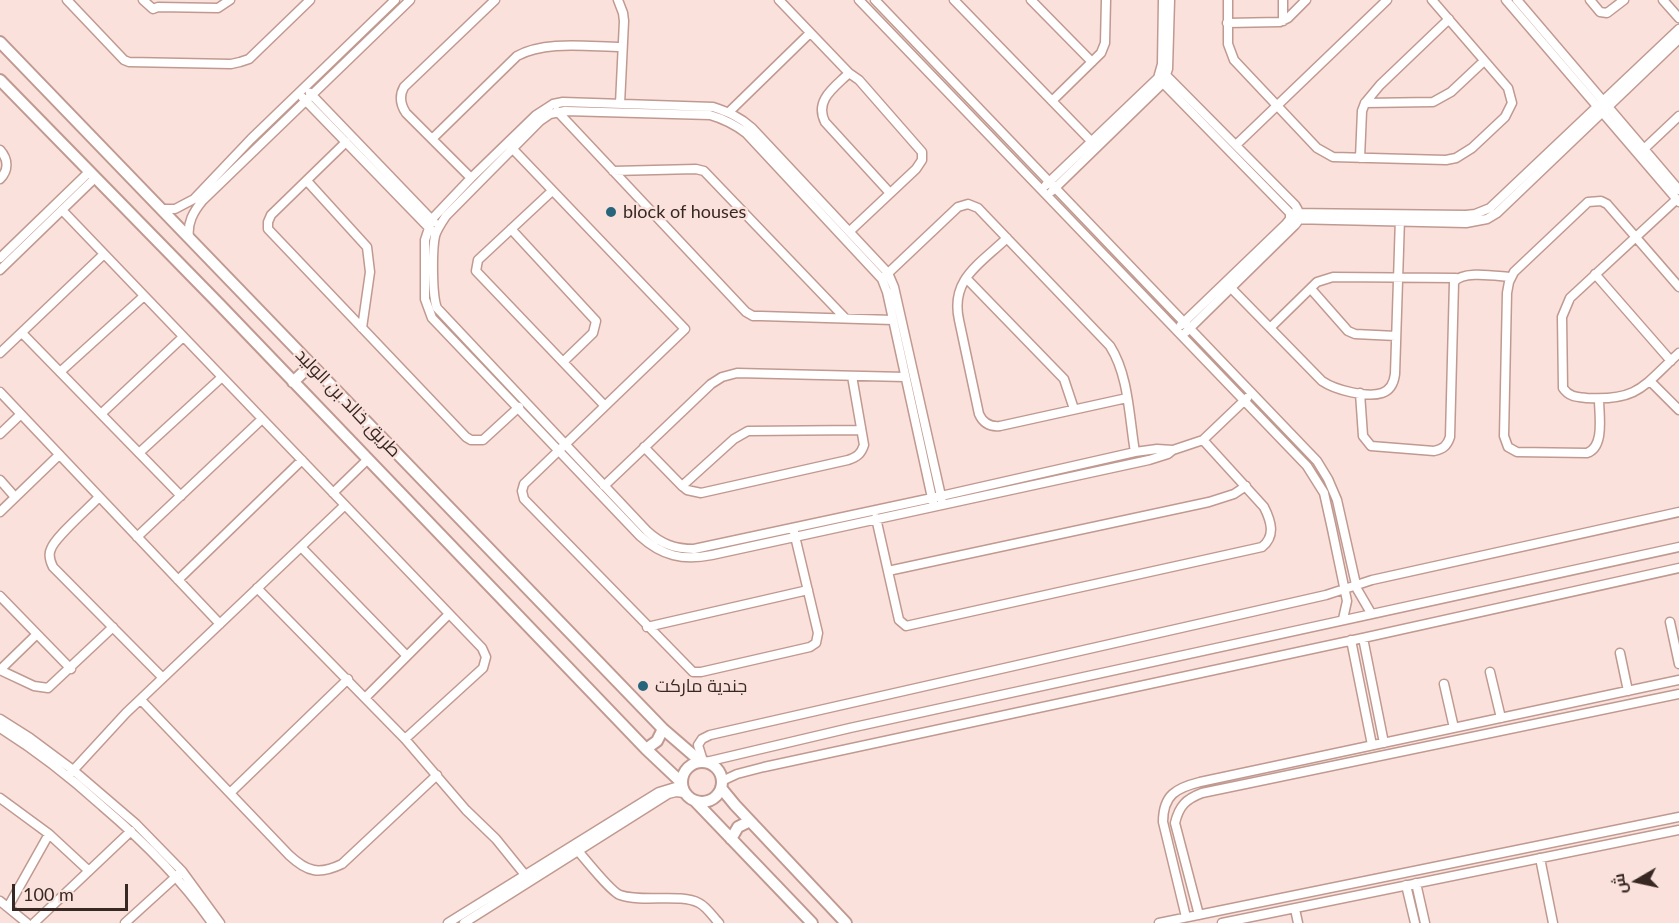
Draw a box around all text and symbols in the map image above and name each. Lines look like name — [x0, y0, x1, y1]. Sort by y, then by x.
place label: block of houses — [623, 201, 746, 223]
marker: block of houses — [604, 205, 618, 219]
street label: طريق خالد بن الوليد — [291, 344, 405, 462]
place label: جندية ماركت — [655, 675, 747, 697]
marker: جندية ماركت — [636, 679, 650, 693]
north arrow — [1607, 851, 1667, 911]
scale bar — [15, 872, 130, 910]
text: ش — [1608, 872, 1630, 896]
text: 100 m — [23, 883, 74, 905]

